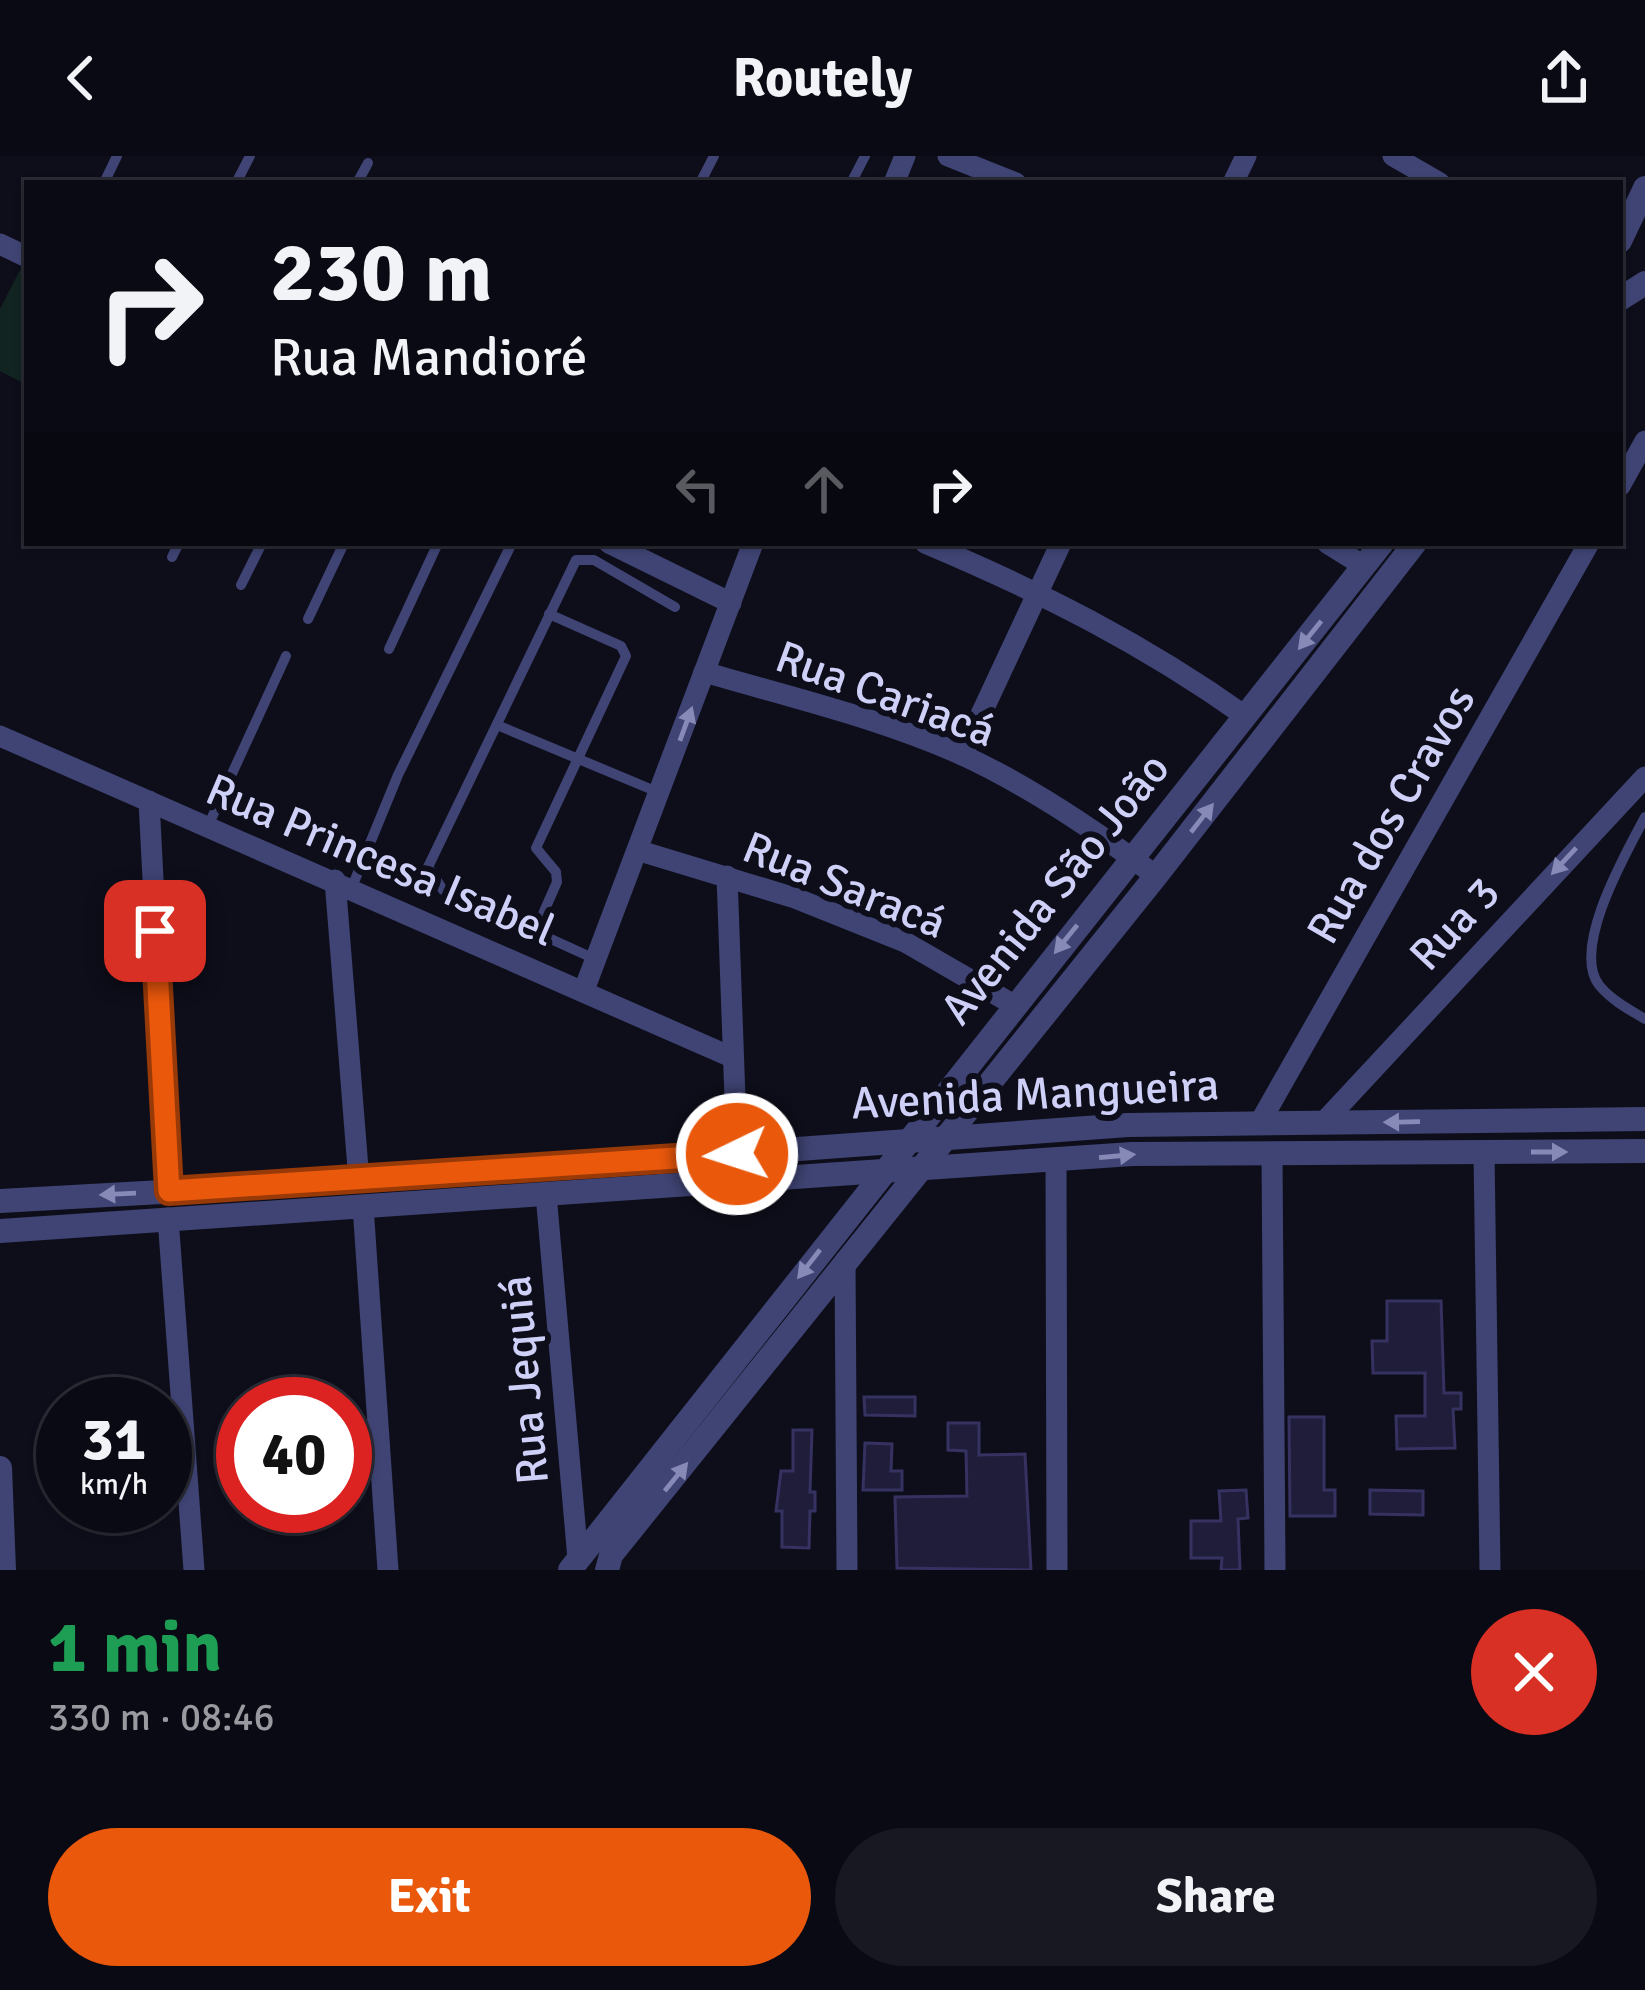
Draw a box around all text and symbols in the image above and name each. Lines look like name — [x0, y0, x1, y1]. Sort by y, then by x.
icon: back — [48, 45, 114, 111]
text: Routely — [733, 45, 912, 112]
icon: share — [1531, 45, 1597, 111]
text: 230 m — [270, 221, 492, 325]
icon: right — [72, 228, 228, 384]
text: Rua Mandioré — [270, 324, 588, 391]
icon: left — [665, 456, 731, 522]
icon: ahead — [791, 456, 857, 522]
icon: right — [917, 456, 983, 522]
one-way arrow — [1298, 620, 1324, 651]
street label: Rua Cariacá — [768, 629, 1003, 759]
street label: Rua dos Cravos — [1295, 676, 1487, 954]
one-way arrow — [678, 705, 696, 741]
street label: Avenida São João — [929, 742, 1181, 1036]
street label: Rua Princesa Isabel — [198, 762, 563, 959]
one-way arrow — [1189, 802, 1214, 833]
street label: Rua Saracá — [735, 820, 954, 951]
one-way arrow — [1550, 846, 1578, 875]
street label: Rua 3 — [1398, 866, 1512, 982]
pin — [104, 880, 206, 982]
icon: arrive — [122, 898, 188, 964]
one-way arrow — [1054, 924, 1080, 955]
street label: Avenida Mangueira — [850, 1057, 1220, 1132]
position arrow — [674, 1091, 800, 1217]
one-way arrow — [1382, 1112, 1420, 1131]
one-way arrow — [1531, 1142, 1569, 1162]
one-way arrow — [1099, 1146, 1136, 1165]
one-way arrow — [98, 1185, 136, 1204]
one-way arrow — [797, 1248, 822, 1279]
street label: Rua Jequiá — [488, 1273, 561, 1487]
speed limit sign: 40 — [216, 1377, 372, 1533]
text: 31 — [82, 1403, 146, 1477]
one-way arrow — [662, 1461, 688, 1492]
text: km/h — [80, 1466, 148, 1503]
text: 1 min — [48, 1603, 222, 1692]
button: close — [1471, 1609, 1597, 1735]
text: 330 m · 08:46 — [48, 1693, 275, 1741]
button: Exit — [48, 1828, 811, 1966]
button: Share — [835, 1828, 1597, 1966]

